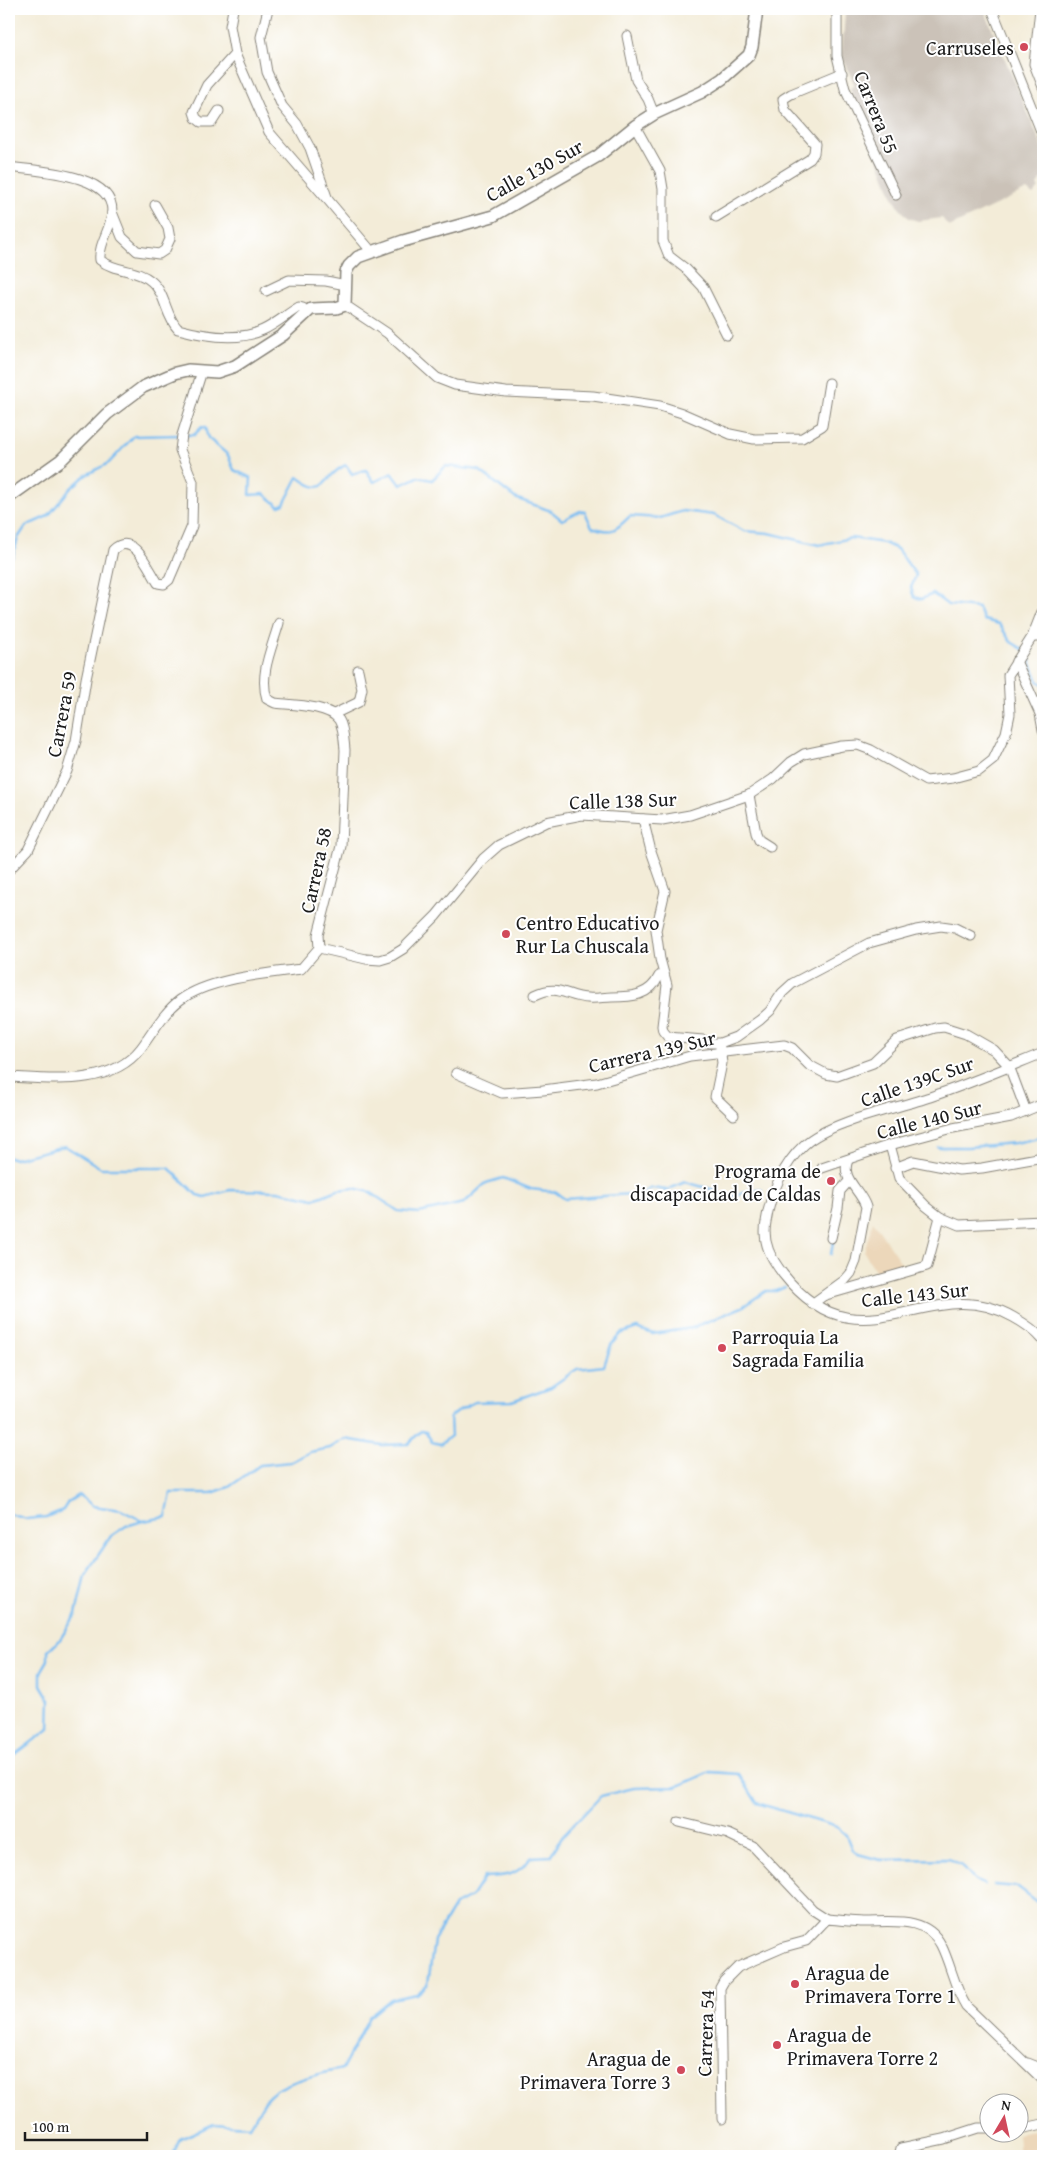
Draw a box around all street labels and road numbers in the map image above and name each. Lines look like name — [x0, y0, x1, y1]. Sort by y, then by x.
street label: Carrera 55 — [847, 66, 907, 158]
street label: Calle 130 Sur — [480, 131, 588, 209]
street label: Carrera 59 — [38, 669, 84, 759]
street label: Calle 138 Sur — [569, 784, 677, 816]
street label: Carrera 58 — [292, 824, 338, 916]
street label: Carrera 139 Sur — [585, 1022, 719, 1080]
street label: Calle 139C Sur — [856, 1048, 978, 1114]
street label: Calle 140 Sur — [873, 1092, 985, 1146]
street label: Calle 143 Sur — [860, 1274, 970, 1314]
street label: Carrera 54 — [689, 1989, 721, 2077]

